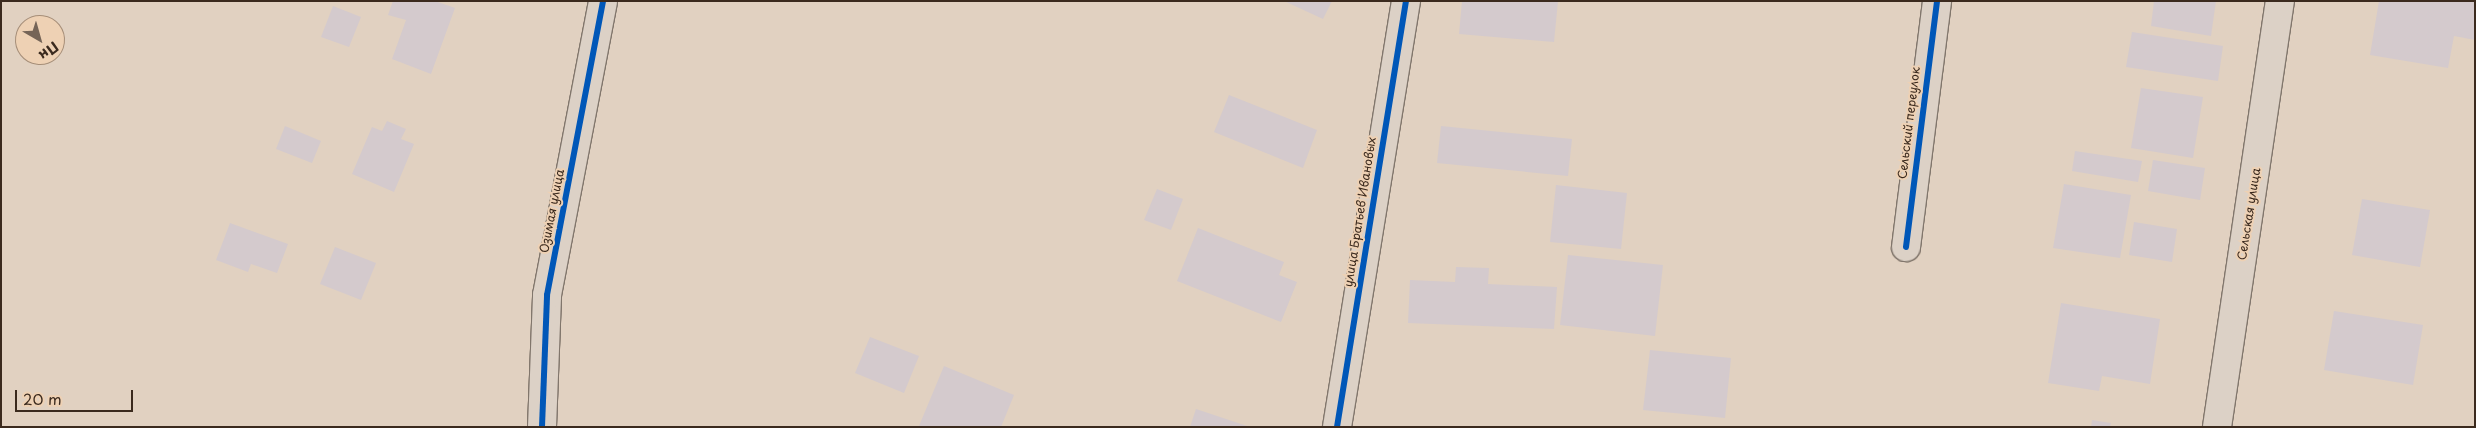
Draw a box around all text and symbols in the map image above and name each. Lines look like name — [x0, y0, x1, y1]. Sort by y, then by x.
north arrow — [15, 15, 65, 65]
text: Пн — [34, 37, 63, 66]
street label: Сельский переулок — [1895, 66, 1923, 180]
street label: улица Братьев Ивановых — [1341, 136, 1379, 288]
street label: Сельская улица — [2235, 166, 2263, 262]
street label: Озимая улица — [537, 168, 567, 254]
scale bar — [18, 380, 135, 412]
text: 20 m — [23, 387, 62, 410]

